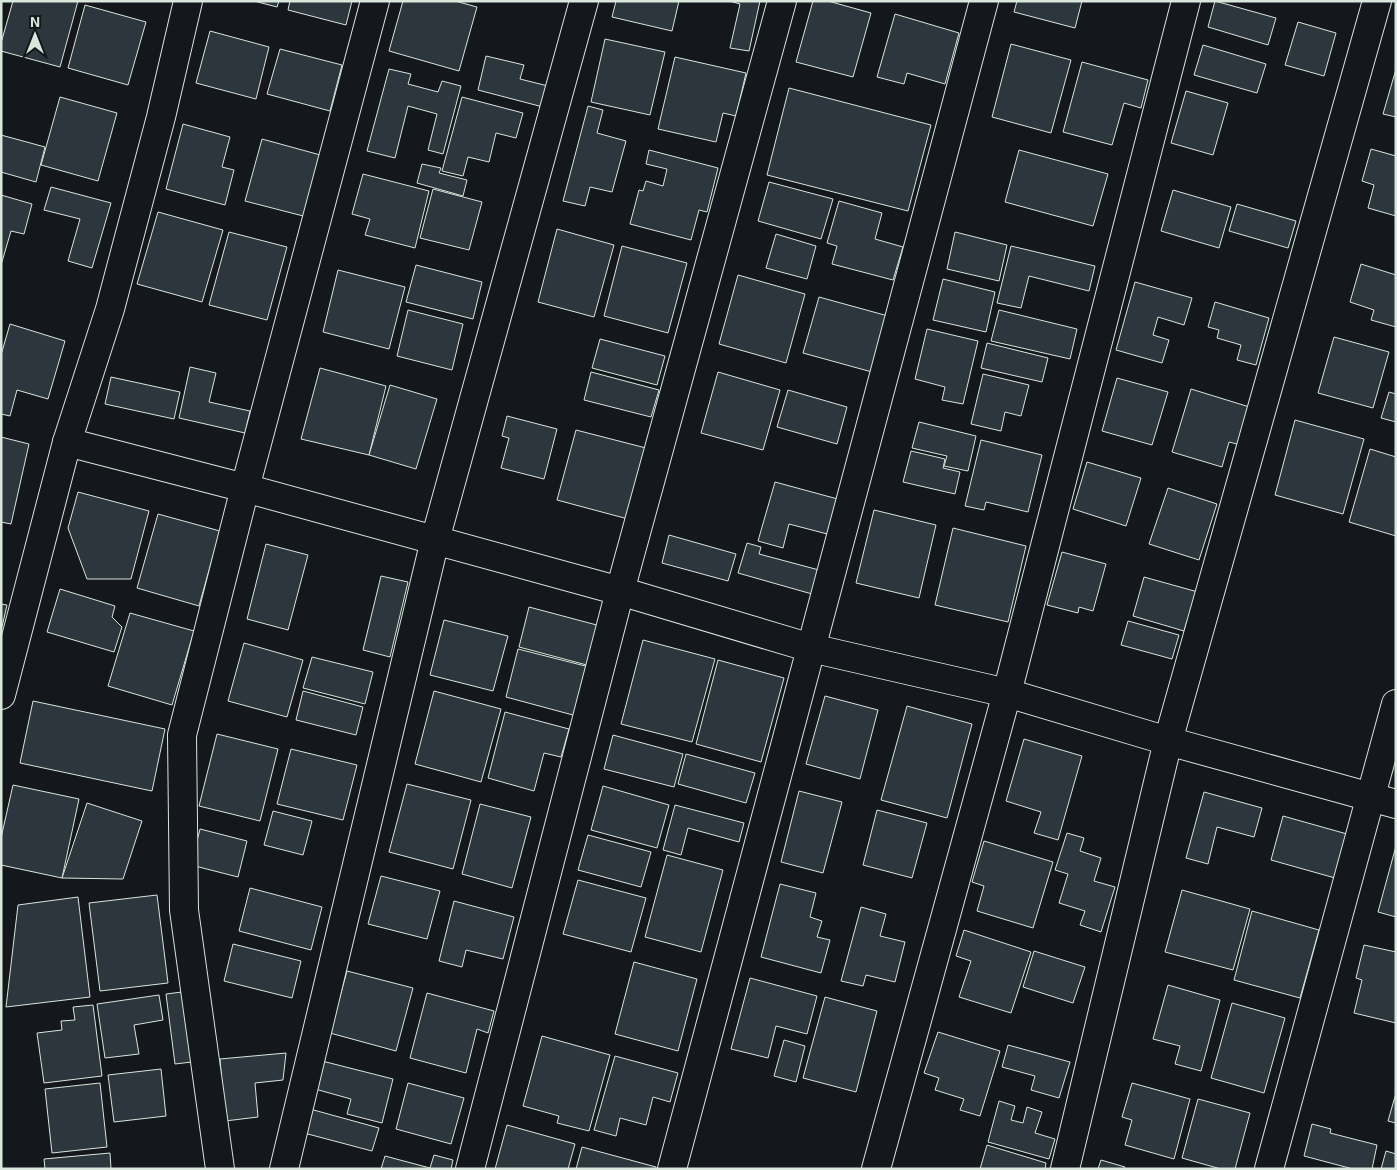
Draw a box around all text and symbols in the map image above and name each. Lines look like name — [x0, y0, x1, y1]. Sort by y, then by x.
north arrow — [10, 10, 60, 60]
text: N — [30, 13, 40, 30]

